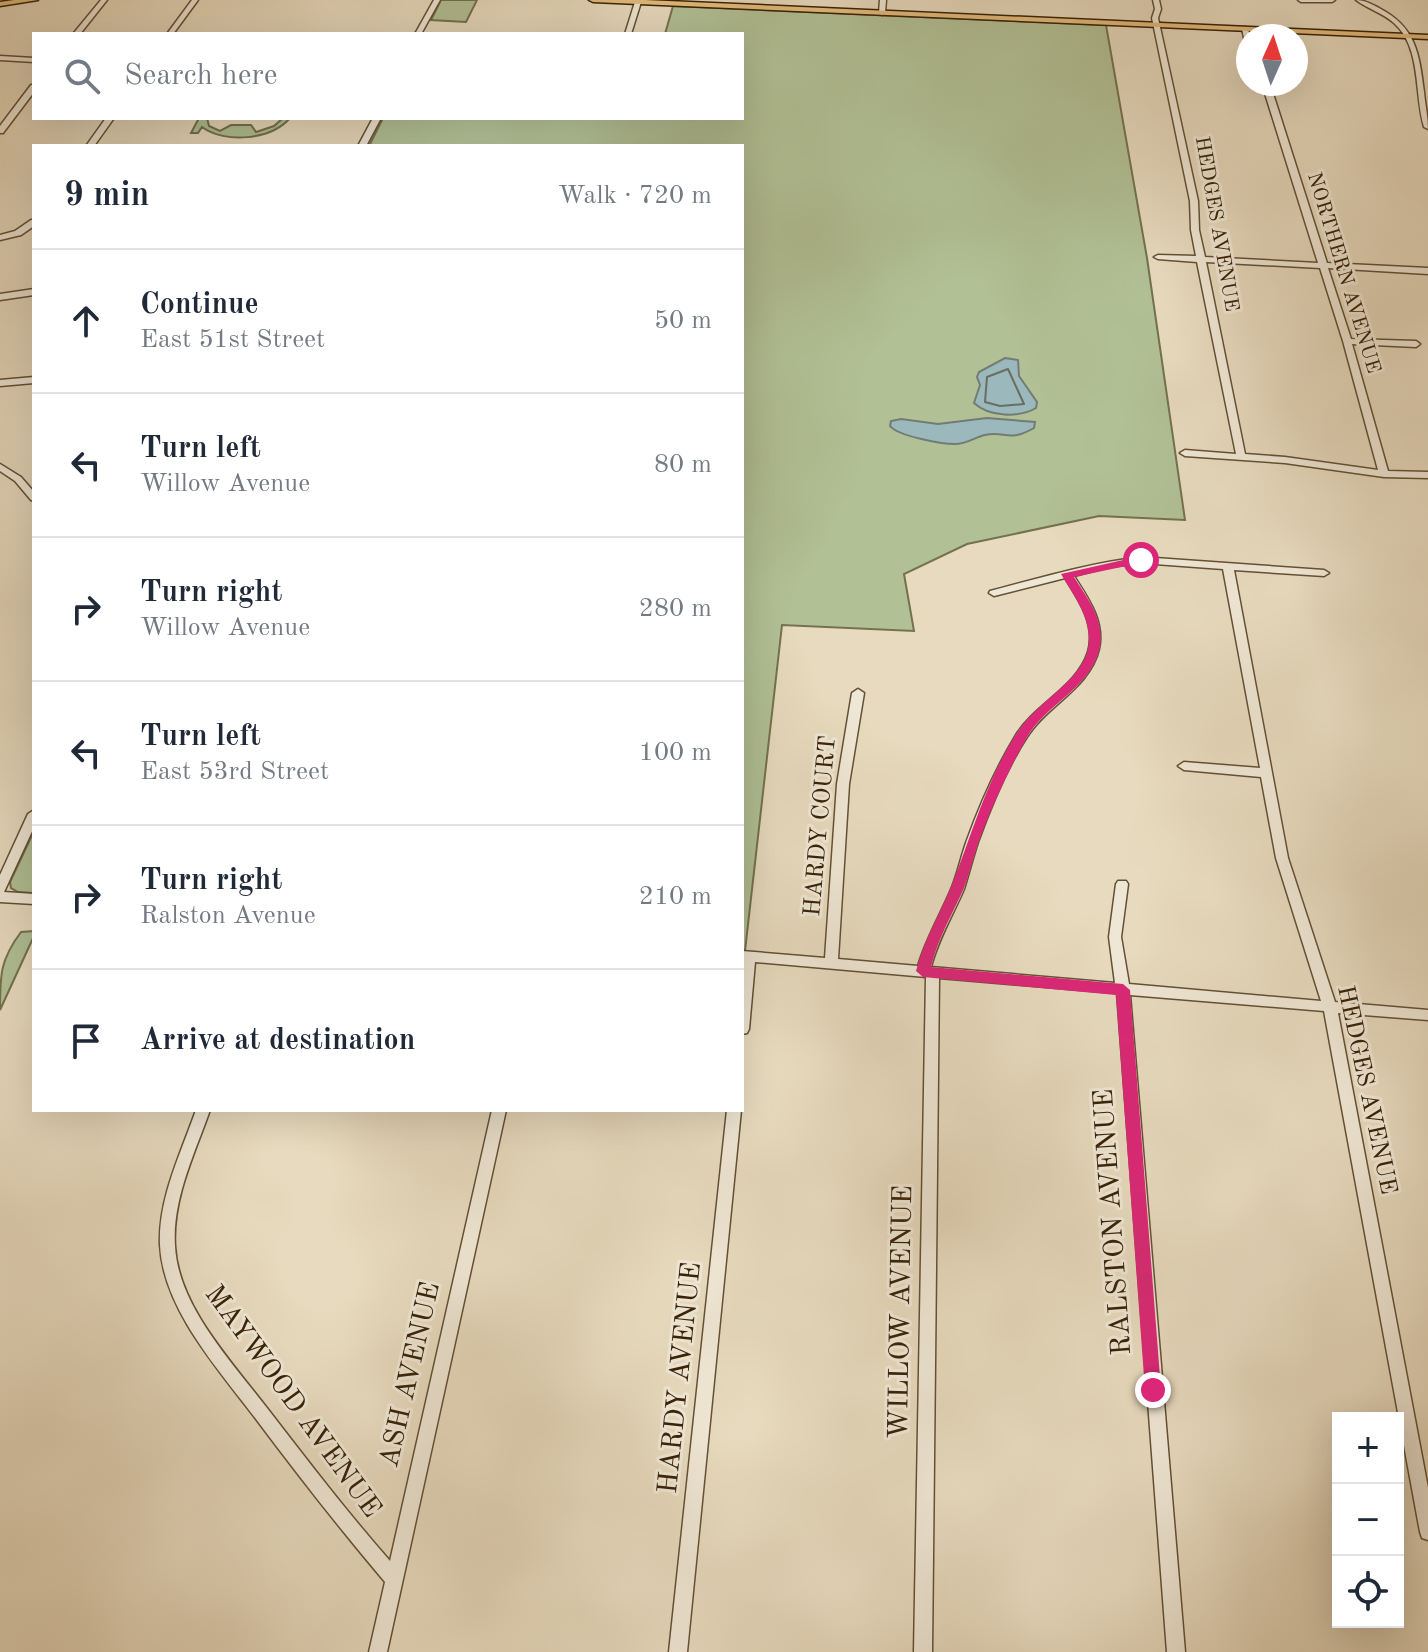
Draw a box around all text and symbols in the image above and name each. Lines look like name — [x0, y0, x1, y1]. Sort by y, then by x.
north arrow — [1236, 24, 1308, 96]
search box — [32, 32, 744, 120]
icon: search — [60, 54, 104, 98]
text: Search here — [124, 61, 278, 91]
street label: HEDGES AVENUE — [1191, 135, 1241, 313]
street label: NORTHERN AVENUE — [1303, 170, 1383, 376]
text: 9 min — [64, 179, 149, 213]
text: Walk · 720 m — [558, 183, 712, 209]
text: Continue — [140, 290, 259, 320]
icon: ahead — [64, 299, 108, 343]
text: 50 m — [654, 308, 712, 334]
text: East 51st Street — [140, 327, 325, 353]
text: Turn left — [140, 434, 261, 464]
icon: left — [64, 443, 108, 487]
text: 80 m — [654, 452, 712, 478]
text: Willow Avenue — [140, 471, 310, 497]
route start — [1123, 542, 1159, 578]
text: Turn right — [140, 578, 282, 608]
icon: right — [64, 587, 108, 631]
text: 280 m — [639, 596, 712, 622]
text: Willow Avenue — [140, 615, 310, 641]
text: Turn left — [140, 722, 261, 752]
icon: left — [64, 731, 108, 775]
street label: HARDY COURT — [801, 735, 841, 917]
text: 100 m — [639, 740, 712, 766]
text: East 53rd Street — [140, 759, 329, 785]
text: Turn right — [140, 866, 282, 896]
icon: right — [64, 875, 108, 919]
text: 210 m — [639, 884, 712, 910]
text: Ralston Avenue — [140, 903, 316, 929]
street label: HEDGES AVENUE — [1332, 983, 1400, 1197]
icon: arrive — [64, 1019, 108, 1063]
text: Arrive at destination — [140, 1026, 415, 1056]
street label: RALSTON AVENUE — [1091, 1088, 1137, 1356]
street label: WILLOW AVENUE — [886, 1185, 918, 1439]
street label: HARDY AVENUE — [655, 1261, 707, 1495]
street label: ASH AVENUE — [376, 1280, 446, 1470]
street label: MAYWOOD AVENUE — [199, 1281, 385, 1523]
route end — [1135, 1372, 1171, 1408]
map controls — [1332, 1412, 1404, 1628]
button: + — [1332, 1412, 1404, 1484]
button: − — [1332, 1484, 1404, 1556]
button: locate — [1332, 1556, 1404, 1628]

